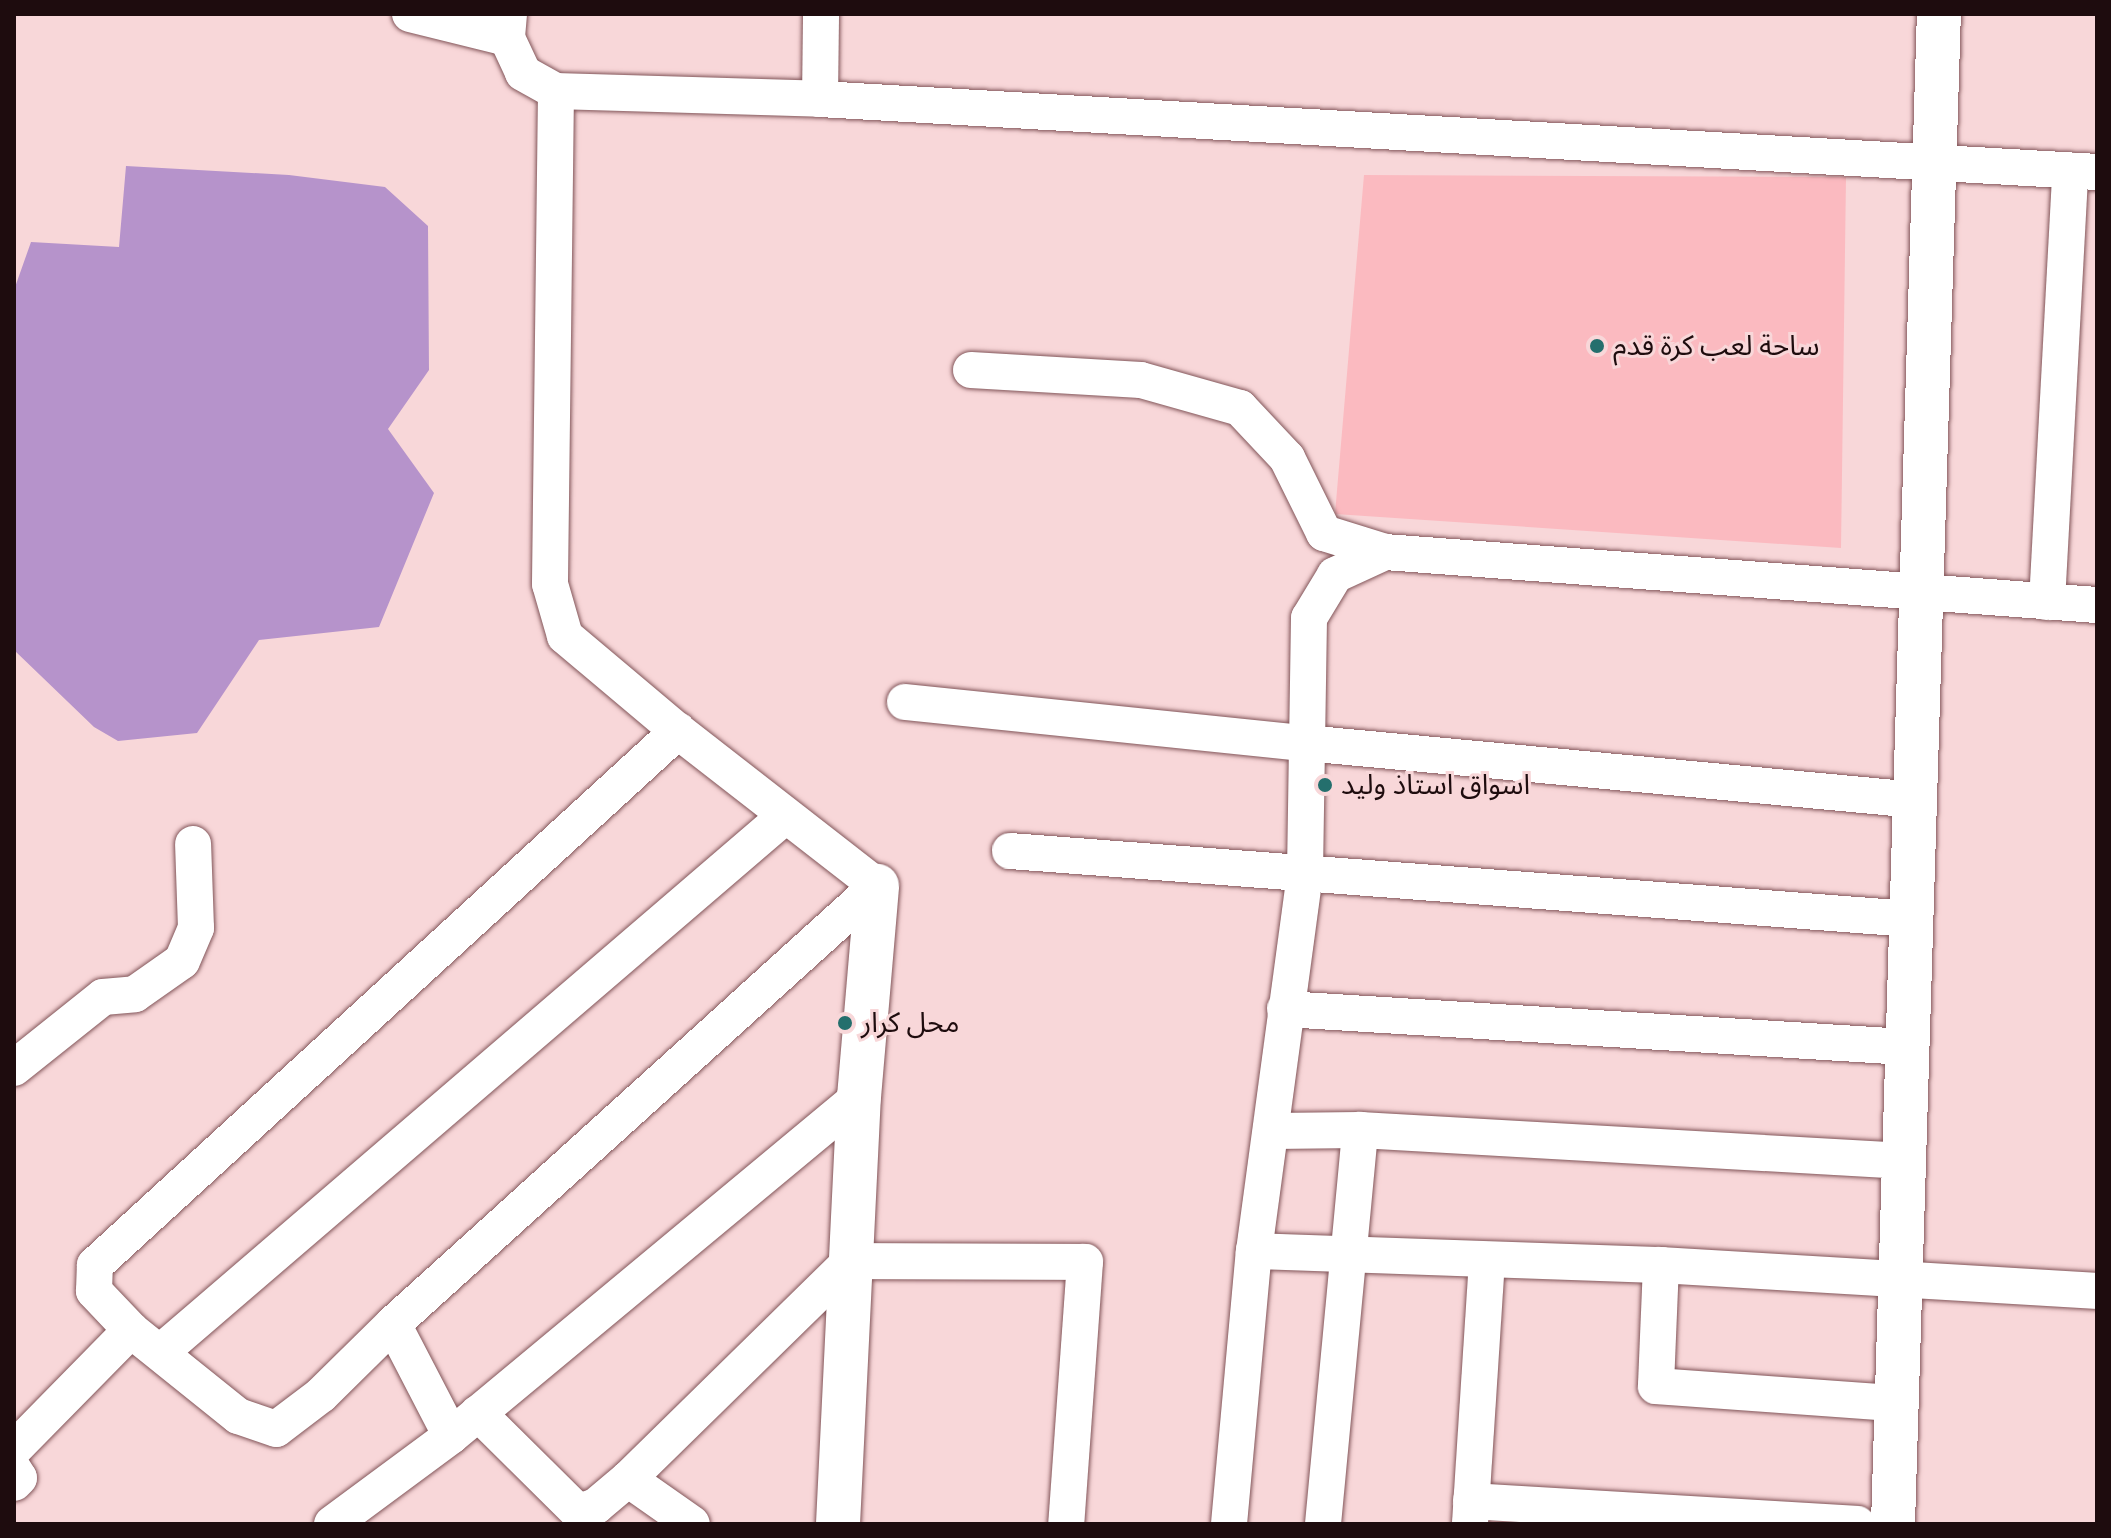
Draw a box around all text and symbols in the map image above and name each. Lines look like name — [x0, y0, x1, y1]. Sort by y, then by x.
place label: ساحة لعب كرة قدم — [1613, 329, 1819, 363]
marker: ساحة لعب كرة قدم — [1588, 337, 1606, 355]
place label: اسواق استاذ وليد — [1341, 768, 1530, 802]
marker: اسواق استاذ وليد — [1316, 776, 1334, 794]
place label: محل كرار — [861, 1006, 959, 1040]
marker: محل كرار — [836, 1014, 854, 1032]

